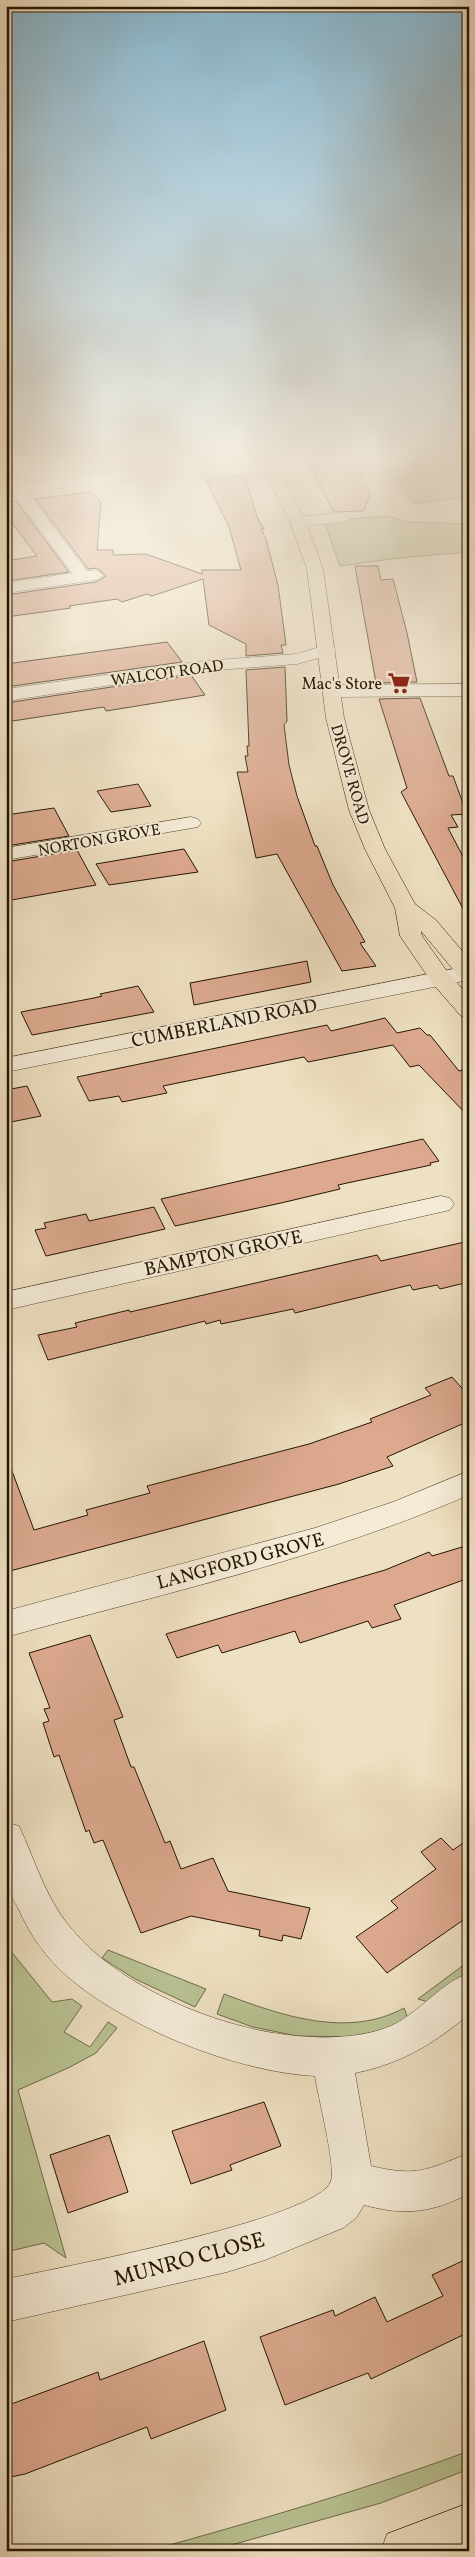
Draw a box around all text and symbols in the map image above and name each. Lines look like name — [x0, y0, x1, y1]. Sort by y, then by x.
street label: WALCOT ROAD — [109, 655, 225, 693]
supermarket icon: Mac's Store — [386, 670, 412, 696]
place label: Mac's Store — [302, 674, 382, 696]
street label: DROVE ROAD — [324, 722, 374, 827]
street label: NORTON GROVE — [36, 819, 162, 863]
street label: CUMBERLAND ROAD — [129, 993, 320, 1055]
street label: BAMPTON GROVE — [142, 1225, 305, 1283]
street label: LANGFORD GROVE — [154, 1527, 327, 1597]
street label: MUNRO CLOSE — [111, 2225, 269, 2295]

